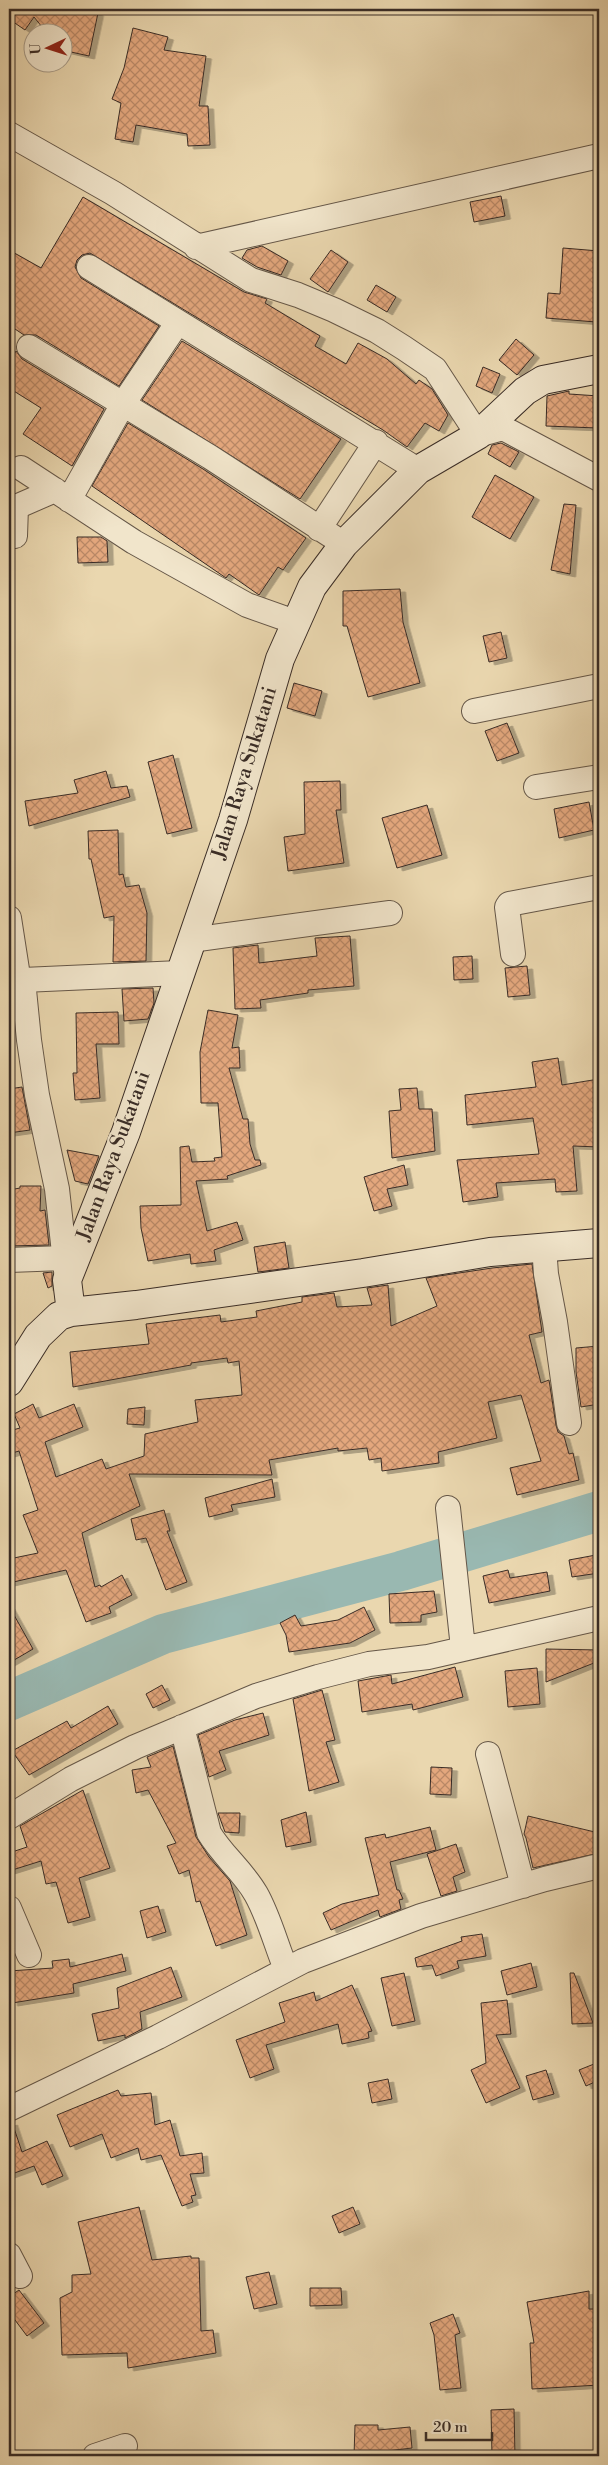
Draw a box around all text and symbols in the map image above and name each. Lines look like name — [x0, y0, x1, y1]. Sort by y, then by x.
north arrow — [22, 22, 72, 72]
text: U — [27, 43, 45, 55]
street label: Jalan Raya Sukatani — [207, 683, 283, 863]
street label: Jalan Raya Sukatani — [71, 1067, 156, 1245]
scale bar — [426, 2410, 492, 2442]
text: 20 m — [433, 2418, 468, 2437]

